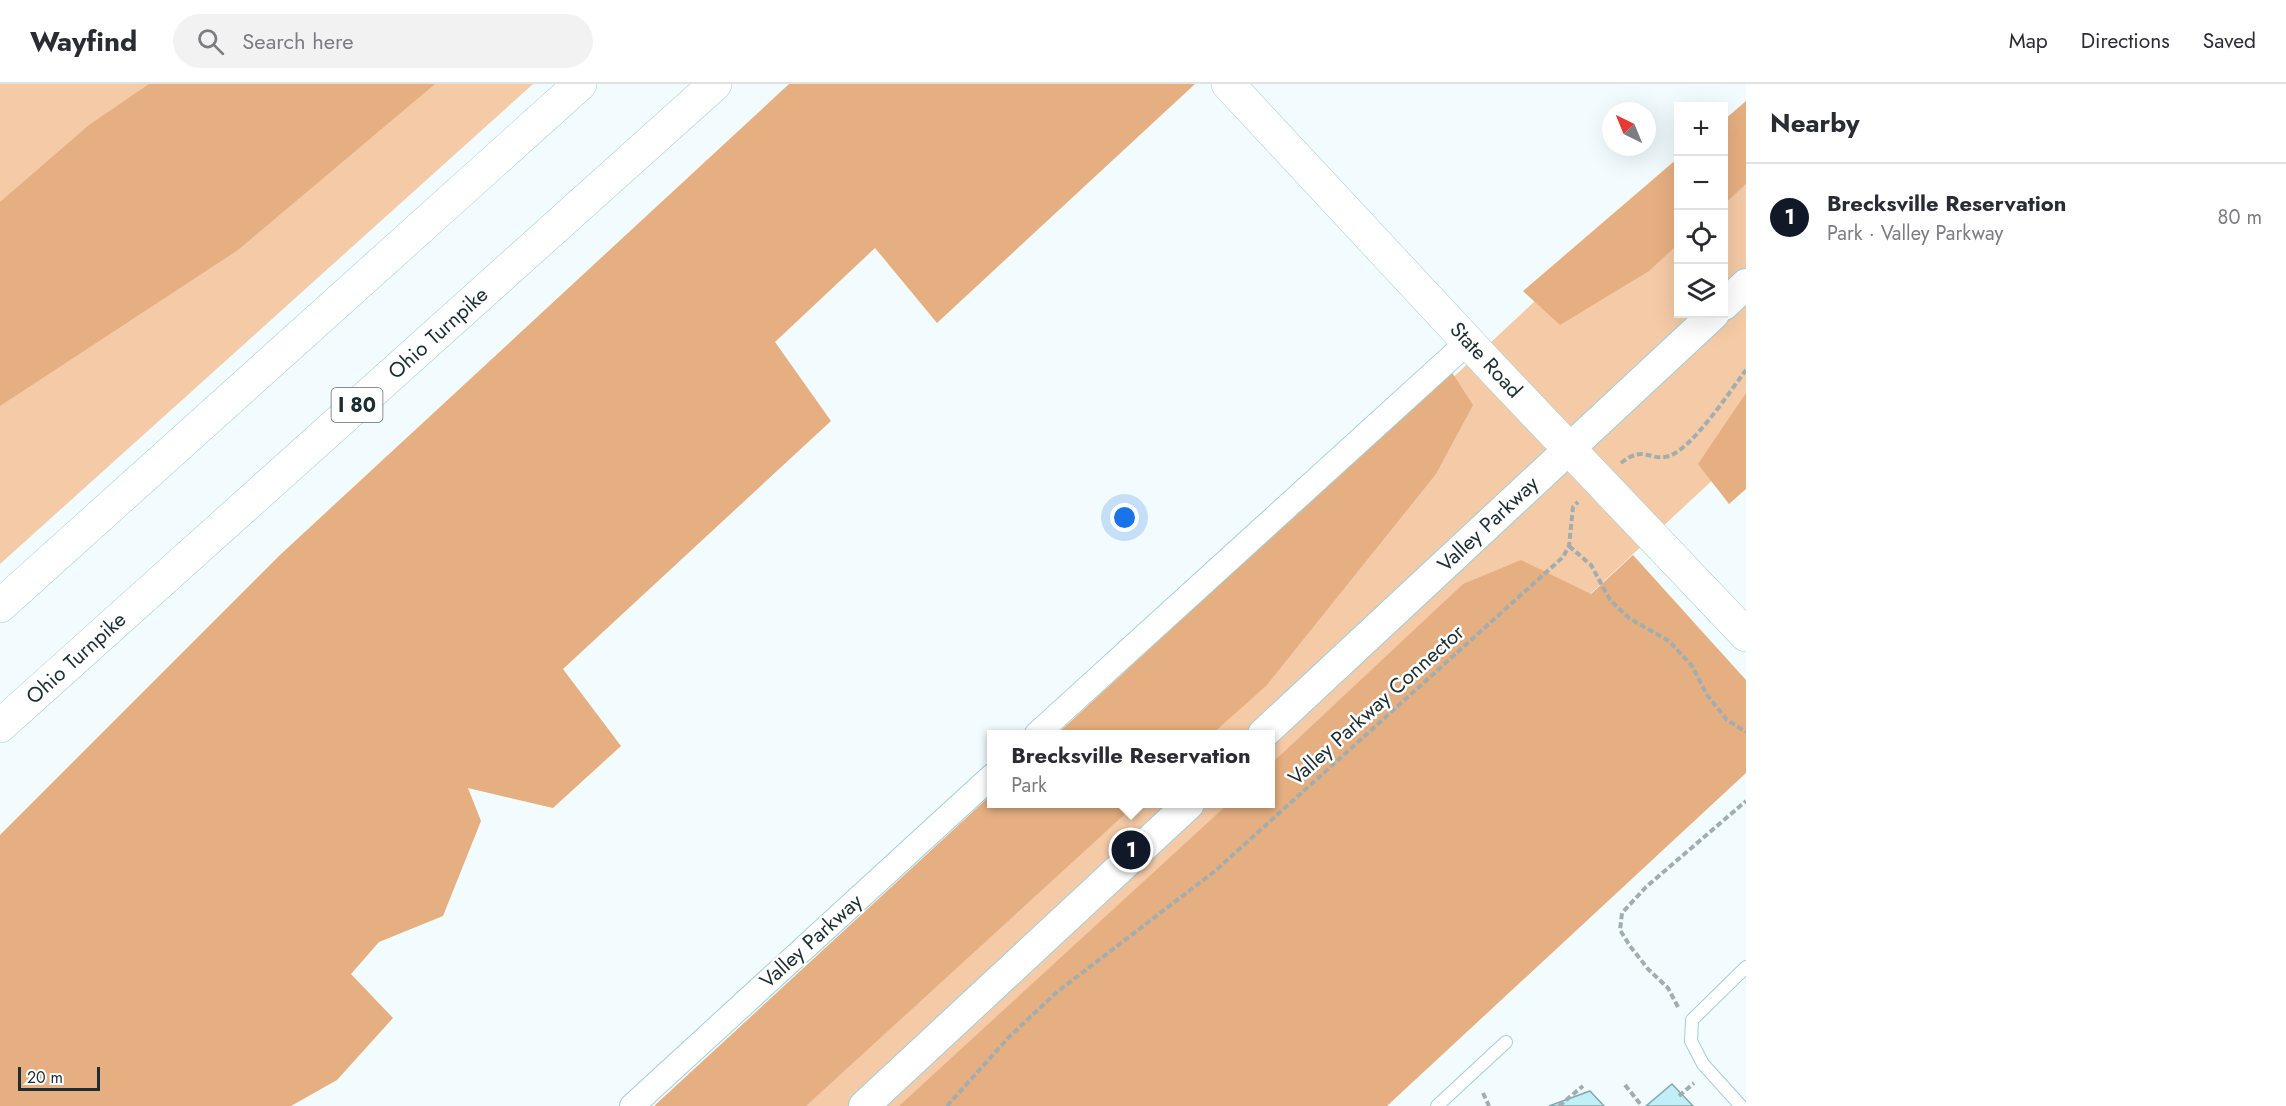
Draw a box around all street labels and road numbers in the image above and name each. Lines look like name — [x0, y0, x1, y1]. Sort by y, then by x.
street label: Ohio Turnpike — [381, 280, 495, 386]
street label: State Road — [1443, 315, 1529, 405]
road number: I 80 — [332, 388, 382, 422]
street label: Valley Parkway — [1431, 469, 1546, 579]
street label: Ohio Turnpike — [19, 605, 133, 711]
street label: Valley Parkway Connector — [1281, 617, 1471, 792]
street label: Valley Parkway — [753, 886, 869, 995]

